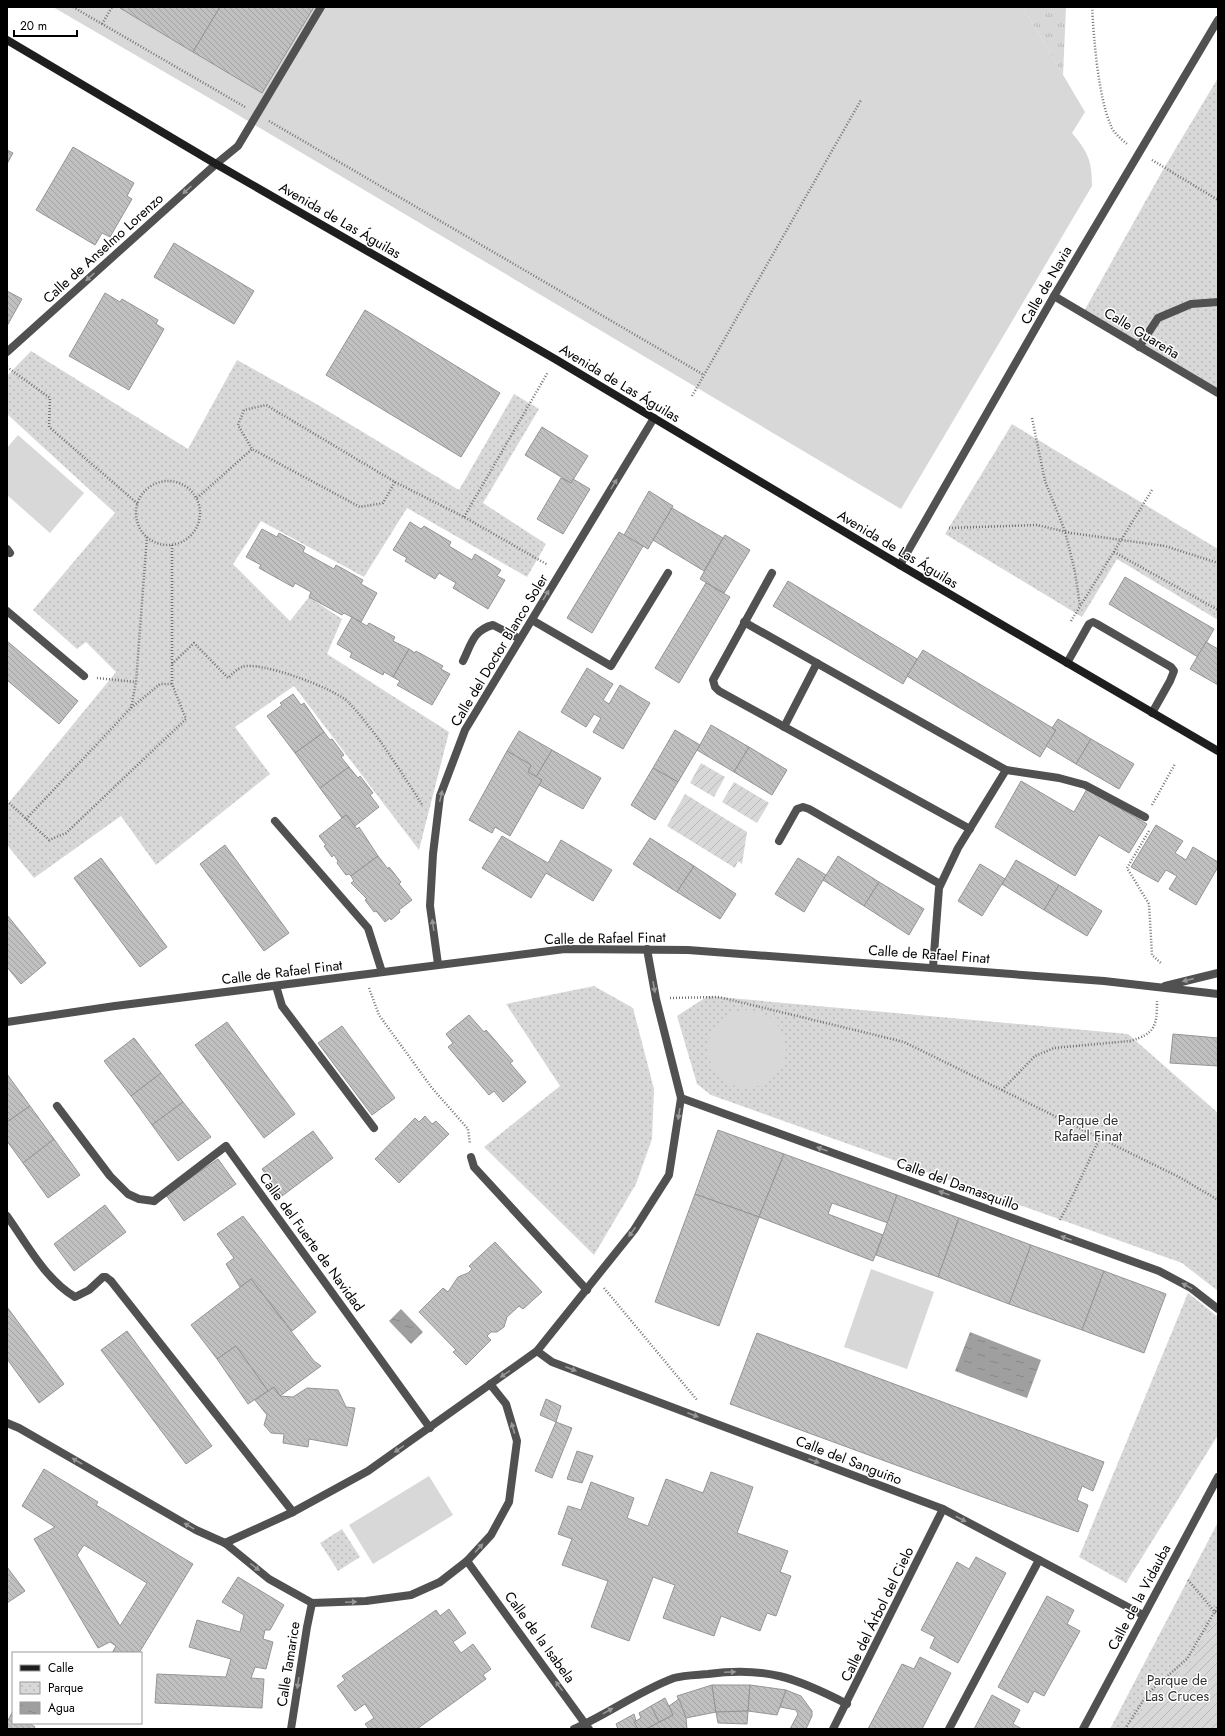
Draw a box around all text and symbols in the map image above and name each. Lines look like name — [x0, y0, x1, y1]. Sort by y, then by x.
scale bar — [14, 12, 77, 38]
text: 20 m — [20, 17, 47, 35]
street label: Avenida de Las Águilas — [275, 177, 405, 263]
one-way arrow — [182, 186, 192, 195]
street label: Calle de Anselmo Lorenzo — [38, 188, 168, 308]
street label: Calle de Navia — [1015, 242, 1077, 328]
one-way arrow — [85, 272, 95, 282]
street label: Calle Guareña — [1100, 303, 1184, 363]
street label: Avenida de Las Águilas — [556, 339, 684, 427]
one-way arrow — [610, 478, 617, 490]
street label: Avenida de Las Águilas — [834, 505, 962, 593]
street label: Calle del Doctor Blanco Soler — [445, 570, 553, 730]
one-way arrow — [543, 589, 550, 601]
one-way arrow — [438, 790, 444, 802]
one-way arrow — [430, 919, 436, 931]
street label: Calle de Rafael Finat — [544, 927, 667, 949]
street label: Calle de Rafael Finat — [868, 940, 991, 968]
street label: Calle de Rafael Finat — [220, 955, 344, 989]
one-way arrow — [1182, 978, 1194, 984]
one-way arrow — [652, 981, 658, 993]
one-way arrow — [676, 1108, 682, 1120]
park label: Parque de Rafael Finat — [1054, 1110, 1123, 1146]
one-way arrow — [815, 1146, 827, 1152]
street label: Calle del Damasquillo — [894, 1152, 1023, 1216]
street label: Calle del Fuerte de Navidad — [255, 1169, 369, 1315]
one-way arrow — [938, 1190, 950, 1196]
one-way arrow — [628, 1227, 637, 1238]
one-way arrow — [1060, 1234, 1072, 1240]
one-way arrow — [1181, 1283, 1193, 1289]
one-way arrow — [566, 1367, 578, 1373]
one-way arrow — [500, 1370, 510, 1378]
one-way arrow — [687, 1413, 699, 1419]
one-way arrow — [510, 1422, 516, 1434]
street label: Calle del Sanguiño — [793, 1431, 905, 1490]
one-way arrow — [394, 1445, 404, 1453]
one-way arrow — [71, 1458, 83, 1465]
one-way arrow — [809, 1458, 821, 1464]
one-way arrow — [955, 1516, 967, 1522]
one-way arrow — [184, 1522, 195, 1529]
street label: Calle de la Vidauba — [1103, 1540, 1175, 1654]
one-way arrow — [474, 1543, 484, 1553]
street label: Calle del Árbol del Cielo — [836, 1543, 919, 1685]
one-way arrow — [250, 1563, 261, 1572]
street label: Calle de la Isabela — [500, 1587, 580, 1687]
one-way arrow — [345, 1599, 358, 1605]
street label: Calle Tamarice — [271, 1620, 305, 1708]
legend — [12, 1652, 142, 1724]
text: Calle — [48, 1659, 74, 1677]
one-way arrow — [724, 1668, 736, 1675]
park label: Parque de Las Cruces — [1145, 1670, 1209, 1706]
one-way arrow — [295, 1677, 301, 1689]
text: Parque — [48, 1679, 83, 1697]
one-way arrow — [555, 1680, 563, 1691]
text: Agua — [48, 1699, 75, 1717]
one-way arrow — [602, 1708, 614, 1715]

